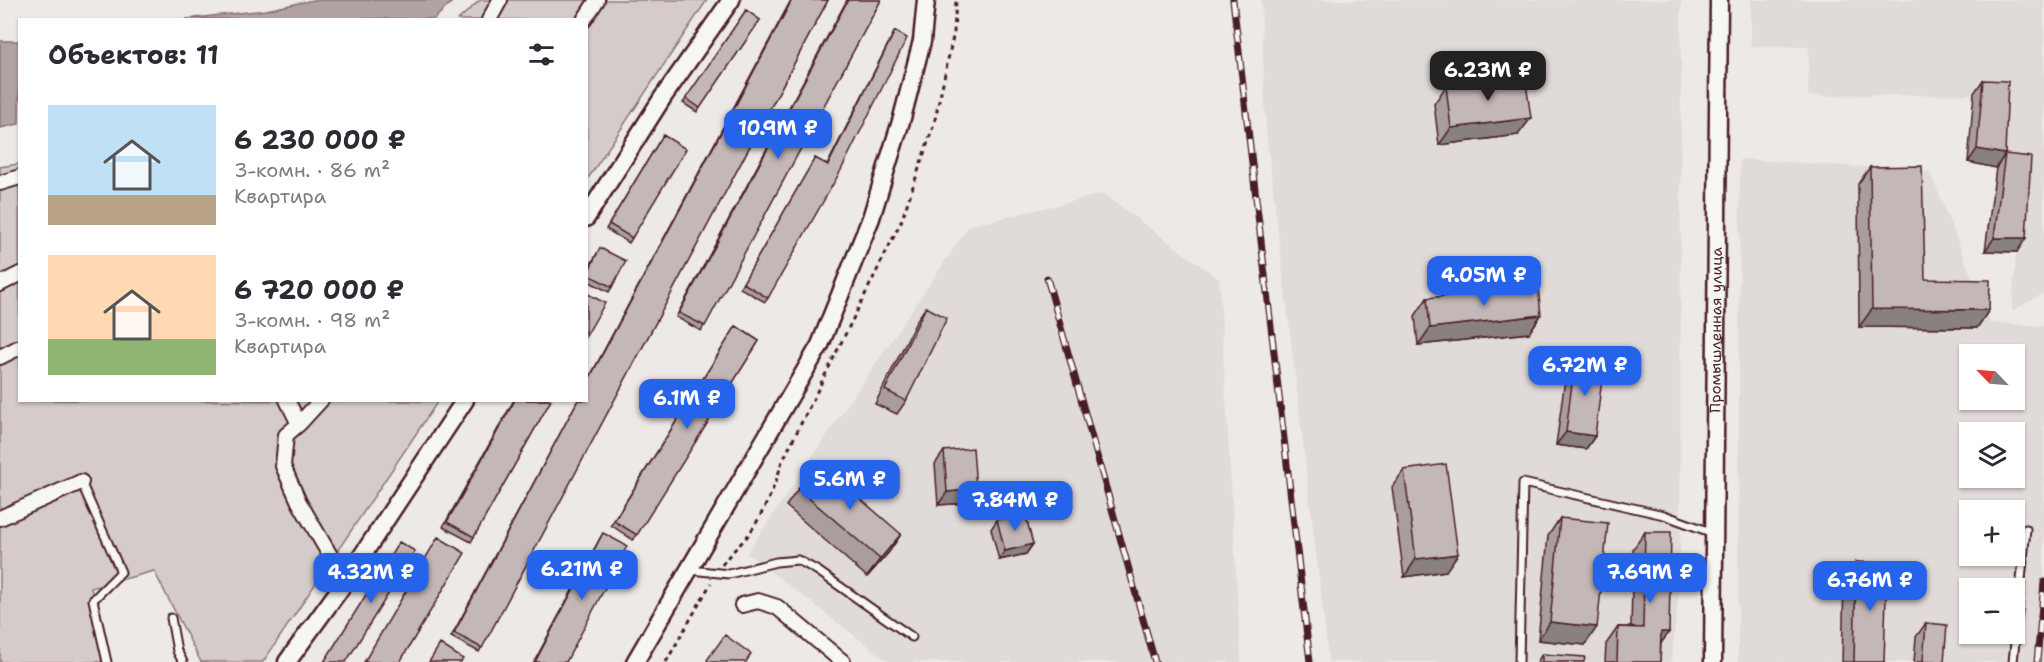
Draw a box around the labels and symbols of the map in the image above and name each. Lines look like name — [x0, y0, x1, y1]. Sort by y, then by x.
pin: 6.23M ₽ — [1433, 51, 1543, 102]
pin: 10.9M ₽ — [723, 109, 833, 160]
street label: Промышленная улица — [1705, 246, 1727, 413]
pin: 4.05M ₽ — [1429, 256, 1539, 307]
north arrow — [1959, 344, 2025, 410]
pin: 6.72M ₽ — [1530, 346, 1640, 397]
pin: 6.1M ₽ — [638, 379, 736, 430]
pin: 5.6M ₽ — [801, 460, 899, 511]
pin: 7.84M ₽ — [960, 481, 1070, 532]
pin: 6.21M ₽ — [527, 550, 637, 601]
pin: 4.32M ₽ — [316, 553, 426, 604]
pin: 7.69M ₽ — [1595, 553, 1705, 604]
pin: 6.76M ₽ — [1815, 561, 1925, 612]

